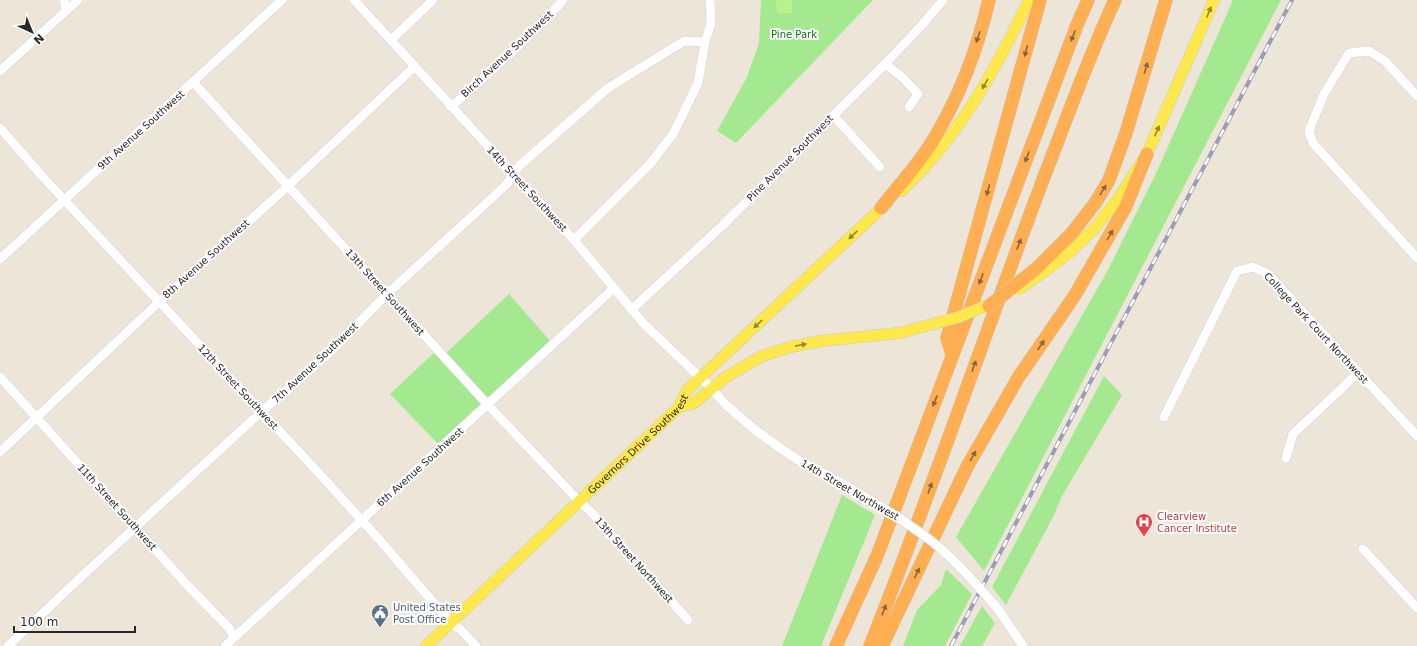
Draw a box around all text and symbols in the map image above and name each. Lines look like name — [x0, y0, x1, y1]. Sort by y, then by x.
one-way arrow — [1206, 6, 1212, 18]
street label: Birch Avenue Southwest — [459, 9, 555, 99]
north arrow — [12, 12, 52, 52]
park label: Pine Park — [771, 29, 817, 40]
one-way arrow — [1069, 30, 1075, 42]
text: N — [31, 31, 46, 47]
one-way arrow — [975, 32, 981, 44]
one-way arrow — [1023, 45, 1029, 57]
one-way arrow — [1143, 61, 1149, 73]
one-way arrow — [982, 78, 989, 90]
street label: 9th Avenue Southwest — [95, 88, 187, 172]
street label: Pine Avenue Southwest — [745, 113, 835, 203]
one-way arrow — [1154, 126, 1160, 137]
street label: 14th Street Southwest — [485, 144, 569, 234]
one-way arrow — [1023, 152, 1029, 164]
one-way arrow — [985, 184, 991, 196]
one-way arrow — [1099, 184, 1106, 196]
street label: 8th Avenue Southwest — [160, 217, 252, 301]
one-way arrow — [1106, 229, 1113, 241]
one-way arrow — [848, 230, 858, 240]
one-way arrow — [1017, 237, 1023, 249]
street label: 13th Street Southwest — [343, 247, 427, 337]
street label: College Park Court Northwest — [1262, 270, 1370, 386]
one-way arrow — [977, 274, 983, 286]
one-way arrow — [754, 319, 763, 328]
street label: 7th Avenue Southwest — [270, 321, 360, 405]
one-way arrow — [1037, 340, 1045, 350]
one-way arrow — [795, 341, 808, 347]
street label: 12th Street Southwest — [196, 342, 280, 432]
one-way arrow — [972, 359, 978, 371]
street label: Governors Drive Southwest — [585, 392, 690, 496]
one-way arrow — [932, 395, 938, 407]
street label: 6th Avenue Southwest — [374, 425, 466, 509]
one-way arrow — [970, 450, 977, 462]
street label: 14th Street Northwest — [799, 457, 901, 523]
street label: 11th Street Southwest — [75, 462, 159, 552]
one-way arrow — [927, 482, 933, 494]
place label: Clearview Cancer Institute — [1157, 511, 1237, 534]
hospital icon: Clearview Cancer Institute — [1134, 512, 1154, 537]
street label: 13th Street Northwest — [593, 515, 675, 605]
one-way arrow — [913, 567, 920, 579]
place label: United States Post Office — [393, 602, 461, 625]
public building icon: United States Post Office — [370, 603, 390, 628]
one-way arrow — [882, 603, 888, 615]
scale bar — [14, 608, 135, 634]
text: 100 m — [20, 615, 58, 629]

